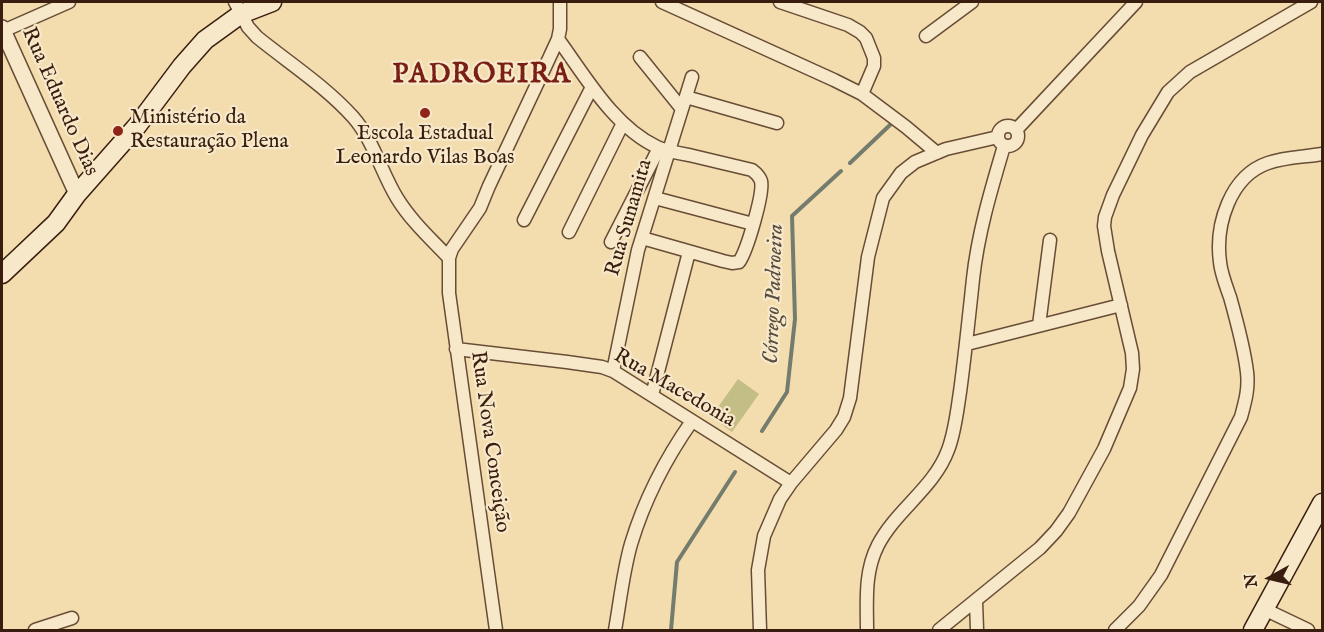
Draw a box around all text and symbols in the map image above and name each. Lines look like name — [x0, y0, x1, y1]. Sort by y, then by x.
street label: Rua Eduardo Dias — [15, 24, 103, 180]
district label: PADROEIRA — [393, 60, 571, 92]
place label: Ministério da Restauração Plena — [130, 106, 289, 156]
marker: Escola Estadual Leonardo Vilas Boas — [418, 106, 432, 120]
place label: Escola Estadual Leonardo Vilas Boas — [336, 122, 514, 172]
marker: Ministério da Restauração Plena — [111, 124, 125, 138]
street label: Rua Sunamita — [601, 157, 659, 279]
water label: Córrego Padroeira — [759, 223, 791, 365]
street label: Rua Macedonia — [609, 344, 739, 434]
street label: Rua Nova Conceição — [464, 350, 514, 534]
north arrow — [1240, 548, 1300, 608]
text: N — [1241, 572, 1263, 589]

